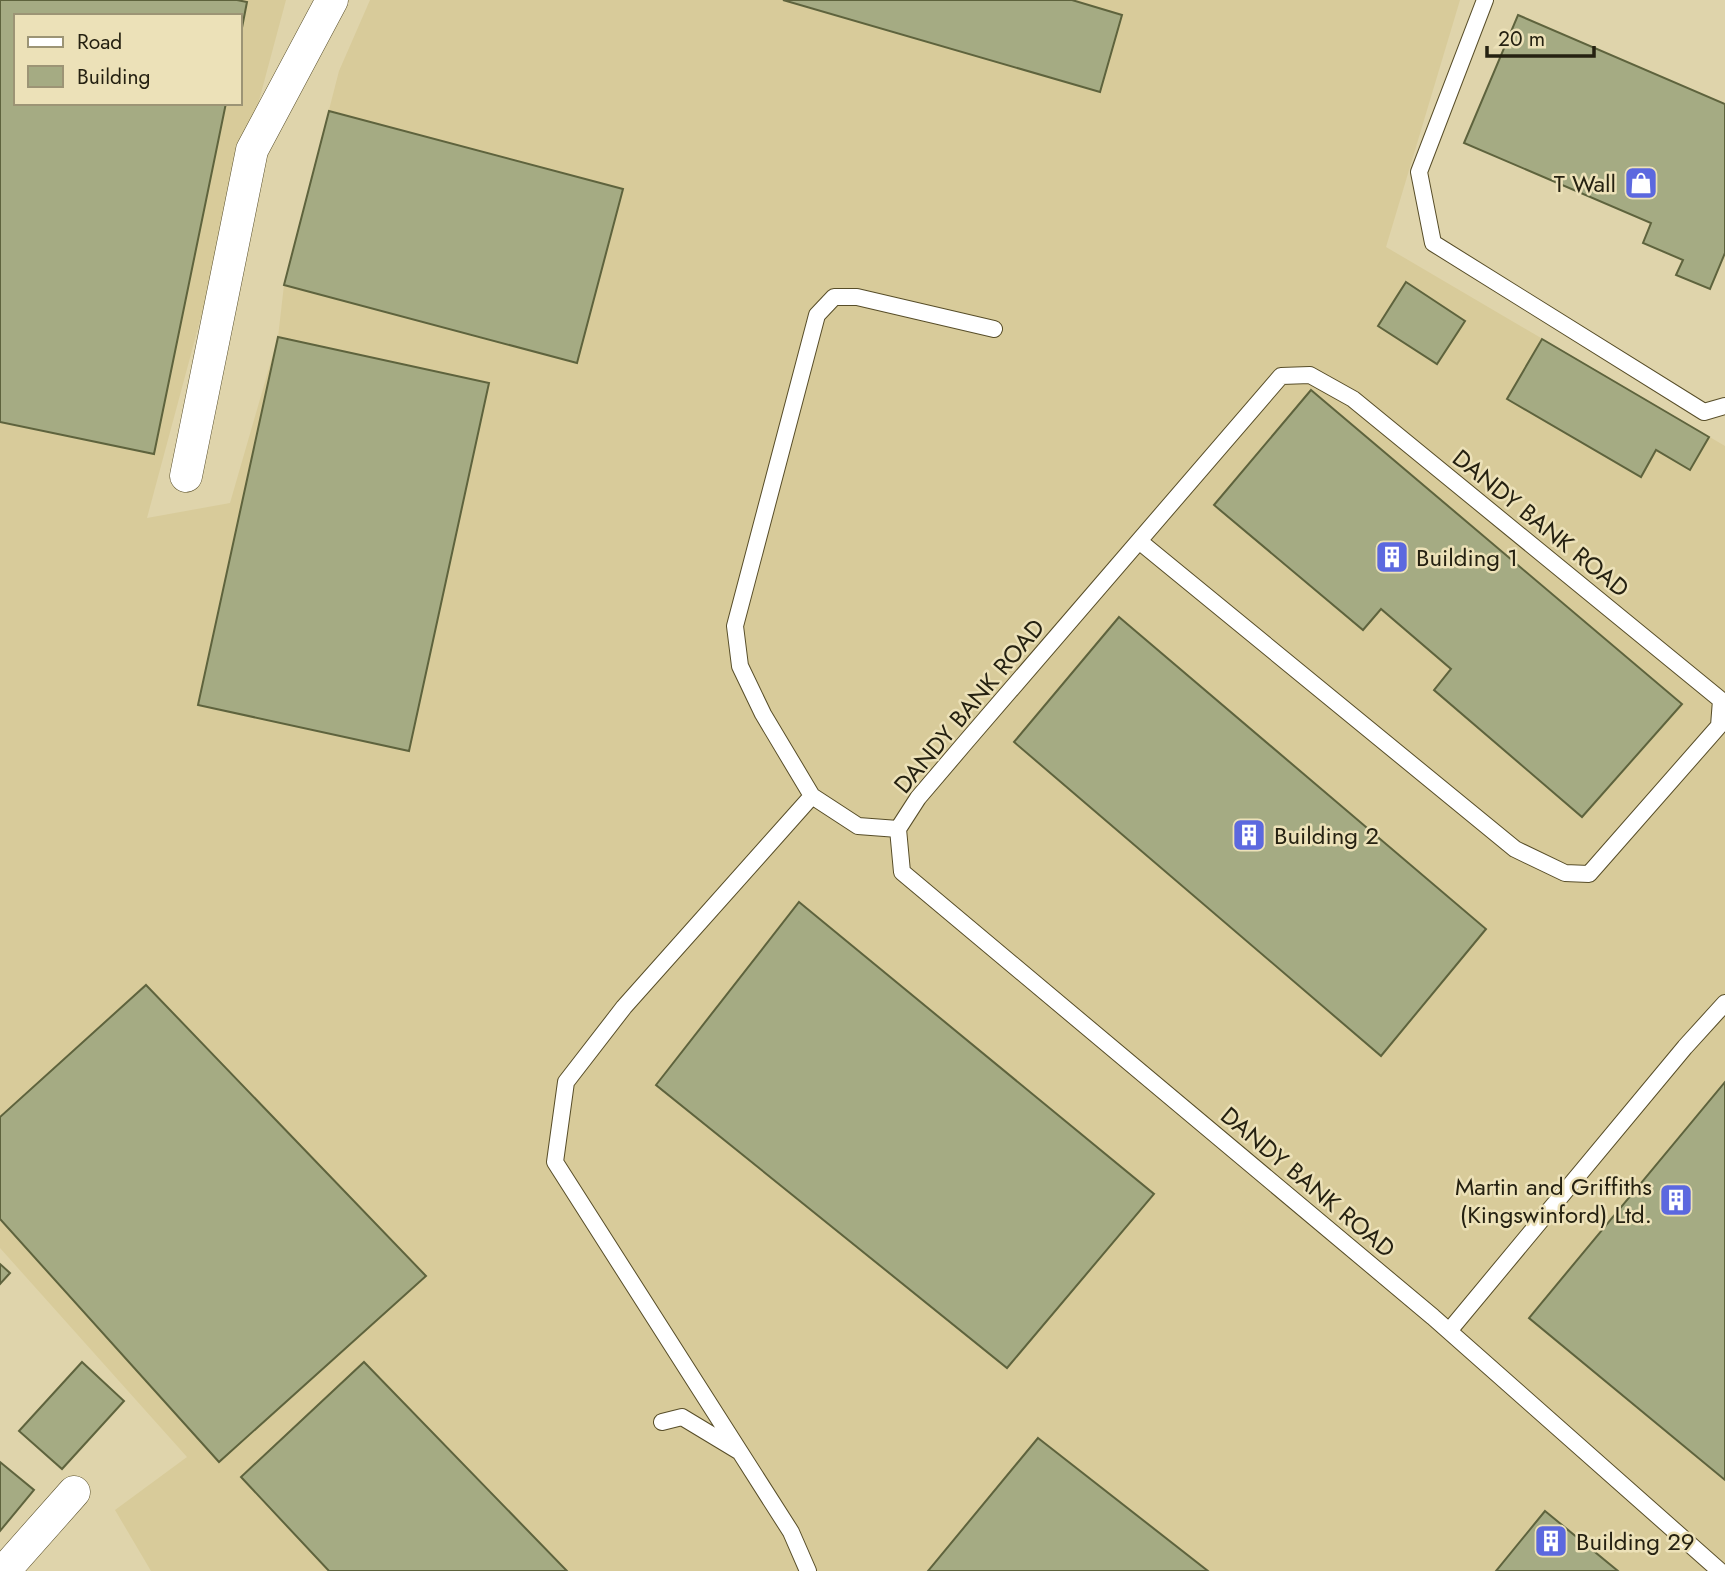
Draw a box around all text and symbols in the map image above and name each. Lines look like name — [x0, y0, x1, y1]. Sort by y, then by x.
legend — [14, 14, 242, 105]
scale bar — [1487, 14, 1594, 58]
text: 20 m — [1498, 24, 1545, 54]
text: Road — [77, 27, 122, 57]
text: Building — [77, 62, 150, 92]
shop icon: T Wall — [1622, 164, 1660, 202]
place label: T Wall — [1554, 166, 1616, 201]
street label: DANDY BANK ROAD — [1445, 441, 1637, 605]
building icon: Building 1 — [1373, 538, 1411, 576]
place label: Building 1 — [1416, 540, 1518, 575]
street label: DANDY BANK ROAD — [885, 611, 1053, 801]
building icon: Building 2 — [1230, 816, 1268, 854]
place label: Building 2 — [1274, 818, 1379, 853]
street label: DANDY BANK ROAD — [1213, 1098, 1403, 1266]
place label: Martin and Griffiths (Kingswinford) Ltd. — [1455, 1169, 1652, 1232]
building icon: Martin and Griffiths (Kingswinford) Ltd. — [1657, 1181, 1695, 1219]
building icon: Building 29 — [1532, 1522, 1570, 1560]
place label: Building 29 — [1576, 1524, 1695, 1559]

